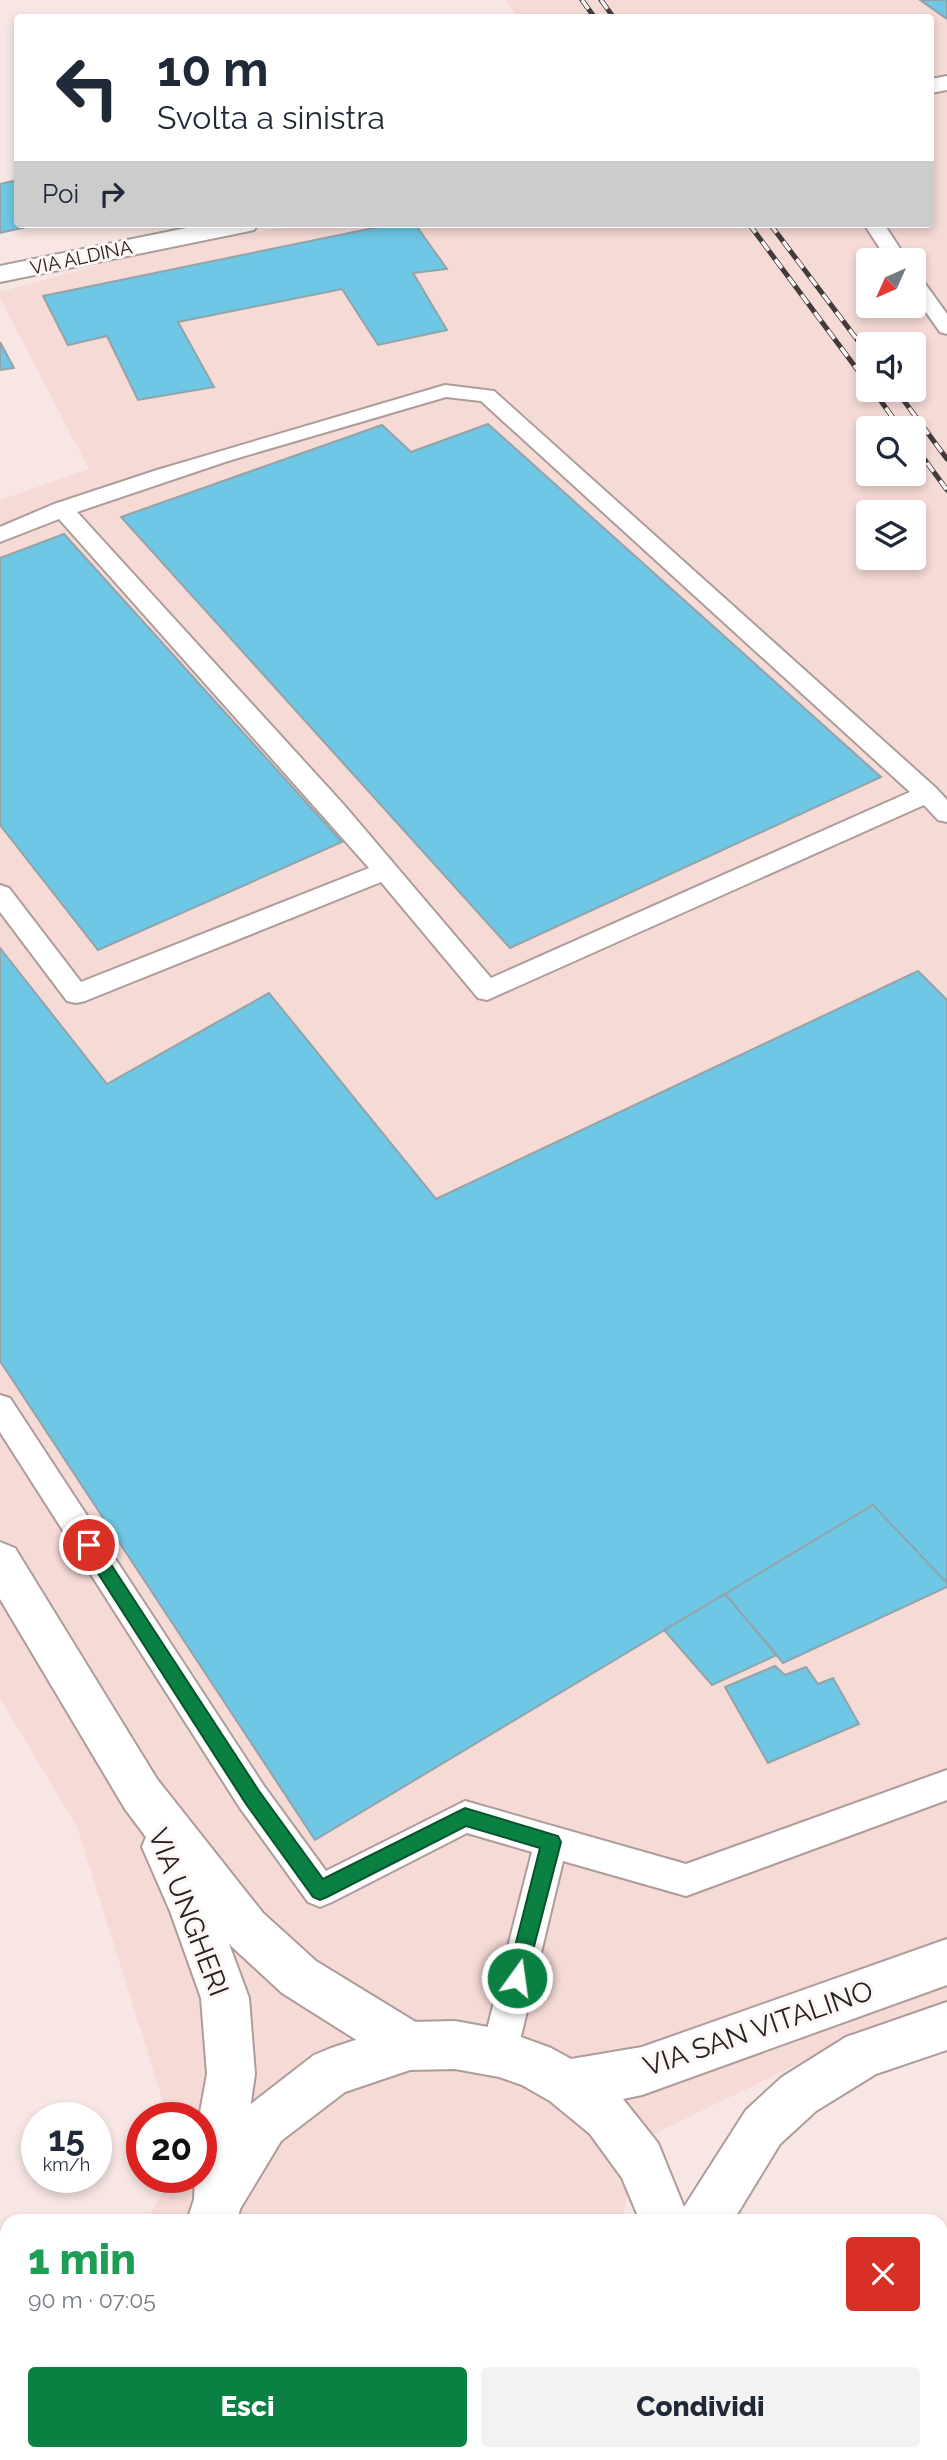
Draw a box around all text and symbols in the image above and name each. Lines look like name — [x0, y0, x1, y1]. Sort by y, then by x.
text: 10 m — [157, 40, 269, 97]
icon: left — [42, 42, 133, 133]
text: Svolta a sinistra — [157, 99, 385, 136]
icon: right — [93, 175, 131, 213]
text: Poi — [42, 179, 79, 209]
street label: VIA ALDINA — [28, 235, 134, 279]
north arrow — [856, 248, 926, 318]
map controls — [856, 248, 926, 570]
button: sound — [856, 332, 926, 402]
button: search — [856, 416, 926, 486]
button: layers — [856, 500, 926, 570]
pin — [59, 1515, 119, 1575]
icon: arrive — [70, 1526, 108, 1564]
street label: VIA UNGHERI — [141, 1824, 236, 2001]
position arrow — [480, 1941, 554, 2015]
street label: VIA SAN VITALINO — [639, 1974, 877, 2083]
speed limit sign: 20 — [126, 2102, 217, 2193]
text: 15 — [48, 2118, 85, 2159]
text: km/h — [43, 2154, 90, 2175]
text: 1 min — [28, 2235, 136, 2284]
button: close — [846, 2237, 920, 2311]
text: 90 m · 07:05 — [28, 2286, 156, 2313]
button: Esci — [28, 2367, 467, 2447]
button: Condividi — [481, 2367, 920, 2447]

